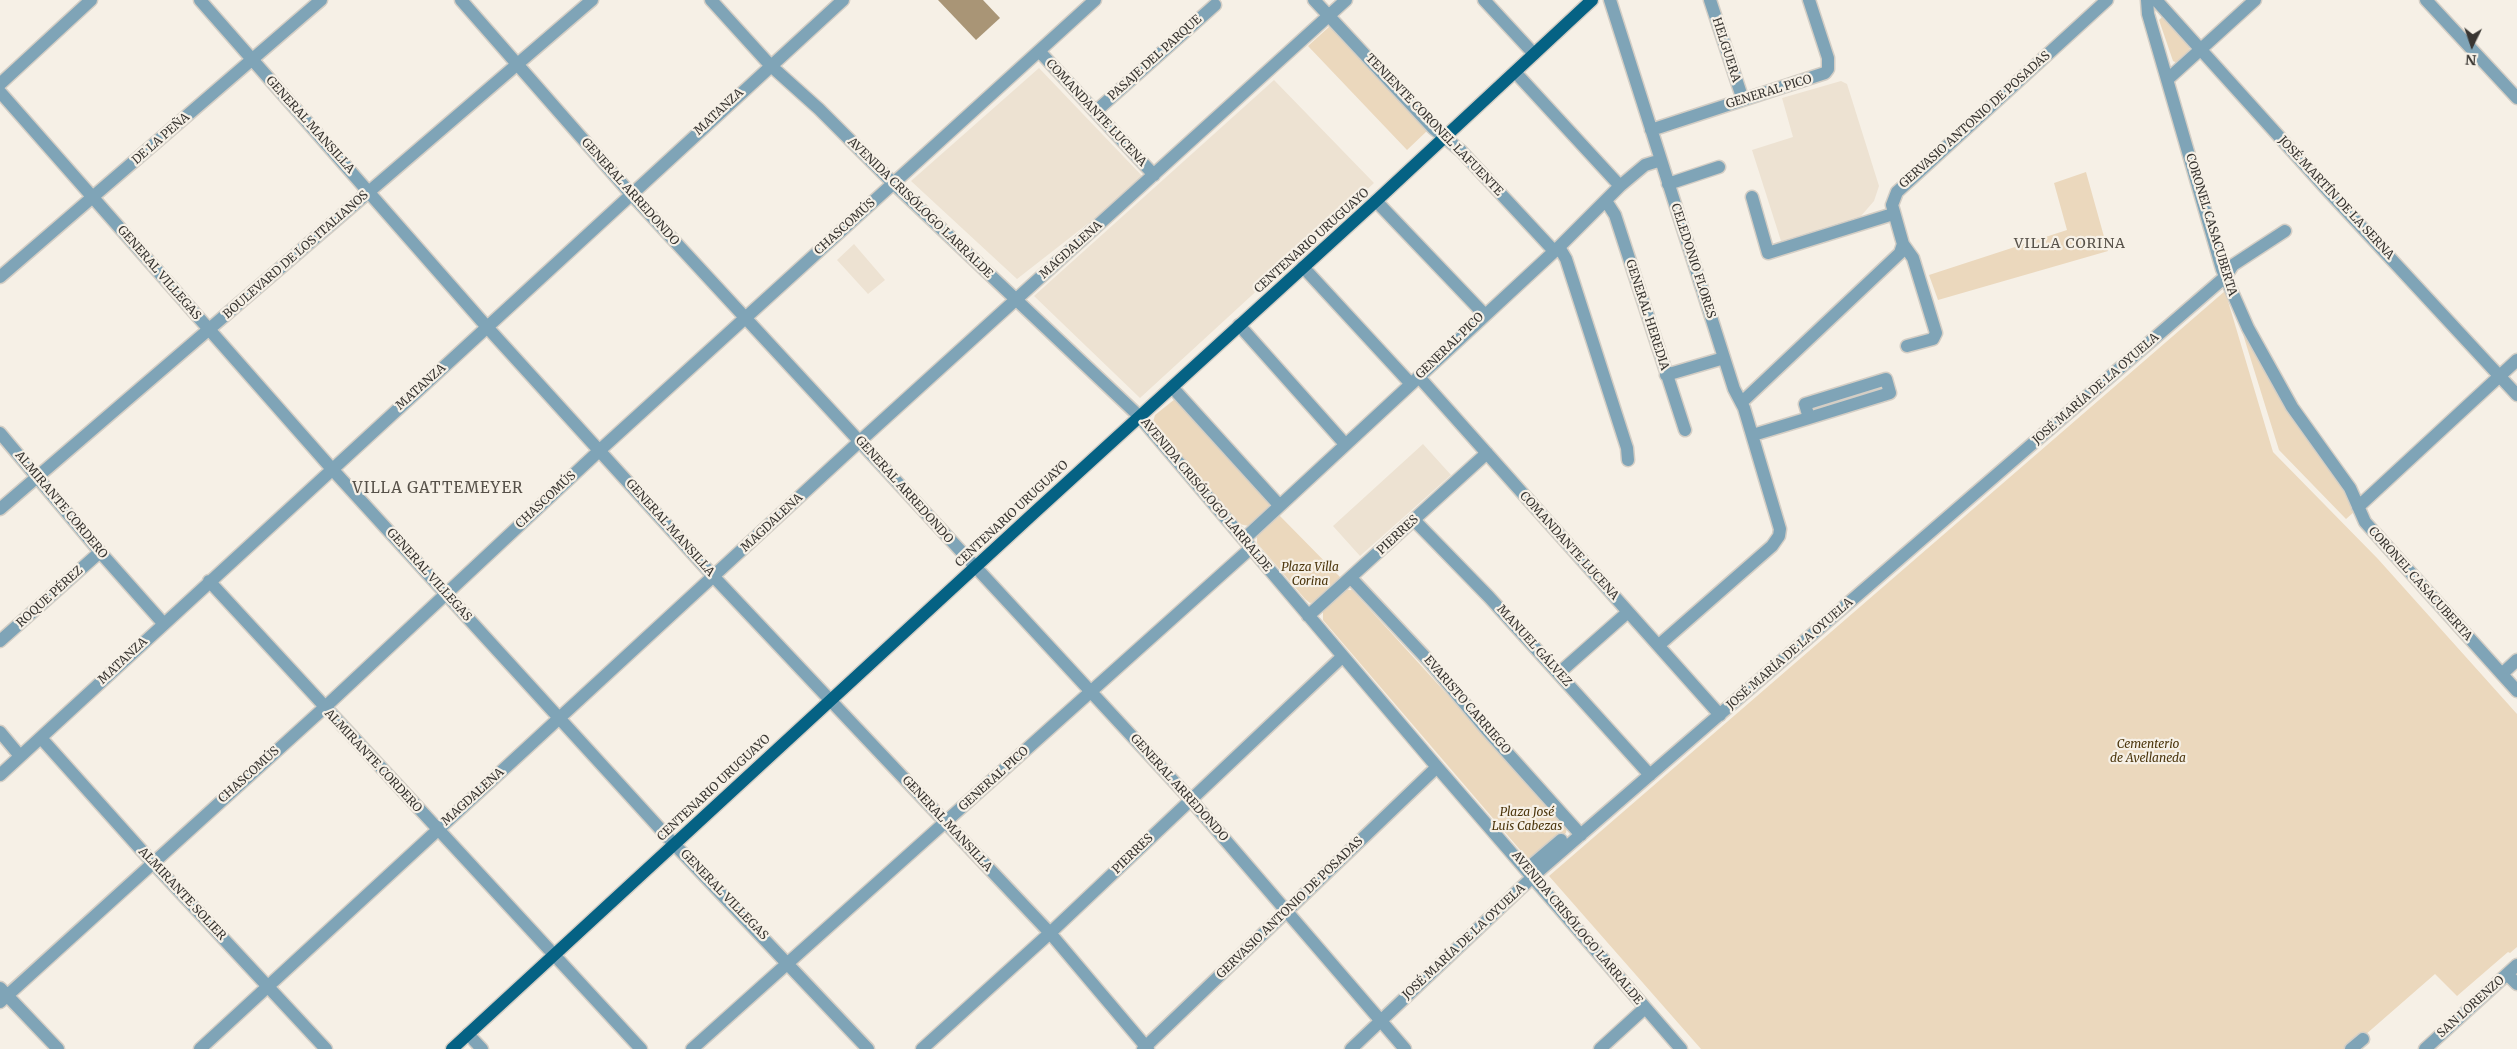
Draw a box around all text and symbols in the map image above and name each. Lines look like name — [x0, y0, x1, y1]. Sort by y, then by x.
street label: PASAJE DEL PARQUE — [1105, 12, 1205, 104]
street label: HELGUERA — [1709, 16, 1743, 84]
north arrow — [2447, 20, 2497, 70]
street label: GERVASIO ANTONIO DE POSADAS — [1897, 49, 2053, 191]
street label: TENIENTE CORONEL LAFUENTE — [1362, 51, 1506, 199]
text: N — [2465, 51, 2477, 69]
street label: COMANDANTE LUCENA — [1043, 57, 1149, 169]
street label: GENERAL PICO — [1724, 72, 1814, 112]
street label: GENERAL MANSILLA — [263, 74, 357, 176]
street label: MATANZA — [691, 86, 747, 138]
street label: DE LA PEÑA — [129, 110, 193, 168]
street label: JOSÉ MARTÍN DE LA SERNA — [2275, 134, 2397, 262]
street label: AVENIDA CRISÓLOGO LARRALDE — [845, 135, 995, 281]
street label: GENERAL ARREDONDO — [578, 136, 682, 248]
street label: CORONEL CASACUBERTA — [2182, 152, 2240, 298]
street label: CENTENARIO URUGUAYO — [1252, 186, 1372, 296]
street label: BOULEVARD DE LOS ITALIANOS — [221, 188, 371, 322]
street label: CHASCOMÚS — [812, 196, 878, 258]
street label: CELEDONIO FLORES — [1668, 202, 1718, 320]
street label: MAGDALENA — [1037, 218, 1105, 282]
street label: GENERAL VILLEGAS — [114, 223, 204, 323]
district label: VILLA CORINA — [2013, 236, 2127, 252]
street label: GENERAL HEREDIA — [1622, 258, 1672, 372]
street label: GENERAL PICO — [1413, 310, 1487, 382]
street label: JOSÉ MARÍA DE LA OYUELA — [2030, 330, 2162, 448]
street label: MATANZA — [393, 361, 449, 413]
street label: AVENIDA CRISÓLOGO LARRALDE — [1138, 415, 1274, 575]
street label: GENERAL ARREDONDO — [852, 434, 956, 546]
street label: ALMIRANTE CORDERO — [12, 448, 110, 562]
street label: CENTENARIO URUGUAYO — [952, 458, 1072, 570]
street label: CHASCOMÚS — [513, 469, 579, 531]
street label: GENERAL MANSILLA — [623, 477, 717, 579]
district label: VILLA GATTEMEYER — [351, 480, 525, 498]
street label: COMANDANTE LUCENA — [1516, 489, 1622, 603]
street label: MAGDALENA — [738, 491, 806, 555]
street label: PIERRES — [1374, 512, 1422, 558]
street label: CORONEL CASACUBERTA — [2365, 524, 2475, 644]
street label: GENERAL VILLEGAS — [384, 526, 474, 624]
park label: Plaza Villa Corina — [1281, 561, 1339, 589]
street label: ROQUE PÉREZ — [14, 563, 86, 631]
street label: JOSÉ MARÍA DE LA OYUELA — [1724, 595, 1856, 713]
street label: MANUEL GÁLVEZ — [1494, 602, 1574, 690]
street label: MATANZA — [95, 635, 151, 687]
street label: EVARISTO CARRIEGO — [1421, 653, 1513, 757]
street label: ALMIRANTE CORDERO — [321, 706, 425, 816]
street label: CENTENARIO URUGUAYO — [654, 732, 774, 844]
street label: GENERAL ARREDONDO — [1127, 732, 1231, 844]
park label: Cementerio de Avellaneda — [2110, 738, 2186, 766]
street label: CHASCOMÚS — [216, 744, 282, 806]
street label: GENERAL PICO — [956, 744, 1032, 814]
street label: MAGDALENA — [439, 765, 507, 829]
street label: GENERAL MANSILLA — [899, 773, 995, 875]
park label: Plaza José Luis Cabezas — [1492, 806, 1562, 834]
street label: PIERRES — [1110, 831, 1156, 877]
street label: GERVASIO ANTONIO DE POSADAS — [1214, 834, 1366, 982]
street label: ALMIRANTE SOLIER — [135, 845, 229, 943]
street label: GENERAL VILLEGAS — [677, 847, 771, 943]
street label: AVENIDA CRISÓLOGO LARRALDE — [1509, 848, 1645, 1008]
street label: JOSÉ MARÍA DE LA OYUELA — [1400, 881, 1528, 1003]
street label: SAN LORENZO — [2435, 973, 2507, 1041]

